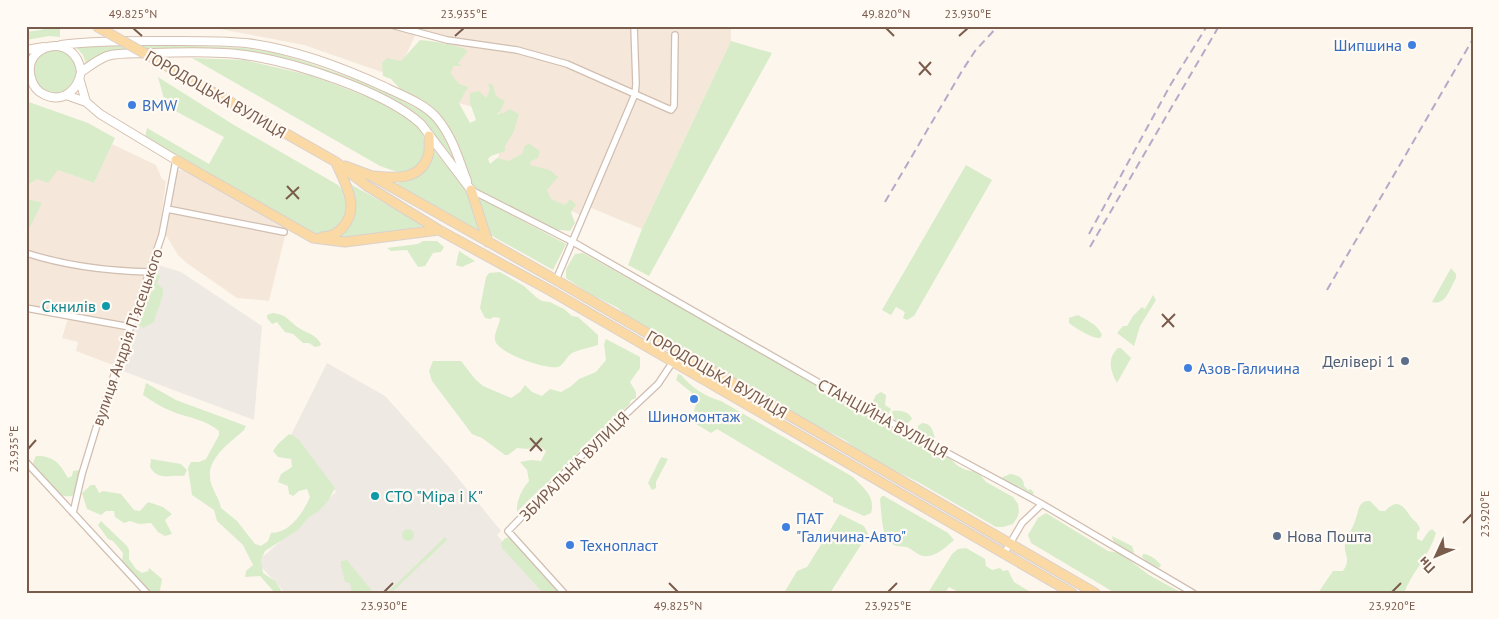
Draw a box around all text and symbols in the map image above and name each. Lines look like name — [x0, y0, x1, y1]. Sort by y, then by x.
text: 49.825°N — [109, 6, 157, 21]
text: 23.935°E — [441, 6, 487, 21]
text: 49.820°N — [862, 6, 910, 21]
text: 23.930°E — [945, 6, 991, 21]
place label: Шипшина — [1334, 35, 1402, 55]
marker: Шипшина — [1406, 39, 1418, 51]
street label: ГОРОДОЦЬКА ВУЛИЦЯ — [142, 46, 290, 142]
place label: BMW — [142, 95, 178, 115]
marker: BMW — [126, 99, 138, 111]
street label: вулиця Андрія Пʼясецького — [87, 246, 167, 428]
place label: Скнилів — [42, 296, 96, 316]
marker: Скнилів — [100, 300, 112, 312]
street label: ГОРОДОЦЬКА ВУЛИЦЯ — [643, 326, 791, 422]
place label: Делівері 1 — [1323, 351, 1395, 371]
marker: Делівері 1 — [1399, 355, 1411, 367]
place label: Азов-Галичина — [1198, 358, 1300, 378]
marker: Азов-Галичина — [1182, 362, 1194, 374]
street label: СТАНЦІЙНА ВУЛИЦЯ — [814, 374, 952, 462]
marker: Шиномонтаж — [688, 393, 700, 405]
place label: Шиномонтаж — [648, 406, 741, 426]
street label: ЗБИРАЛЬНА ВУЛИЦЯ — [515, 407, 633, 525]
text: 23.935°E — [6, 426, 21, 472]
place label: СТО "Міра і К" — [385, 486, 483, 506]
marker: СТО "Міра і К" — [369, 490, 381, 502]
text: 23.920°E — [1477, 491, 1492, 537]
place label: ПАТ "Галичина-Авто" — [796, 508, 906, 546]
marker: ПАТ "Галичина-Авто" — [780, 521, 792, 533]
place label: Нова Пошта — [1287, 526, 1372, 546]
marker: Нова Пошта — [1271, 530, 1283, 542]
north arrow — [1412, 532, 1462, 582]
place label: Технопласт — [580, 535, 659, 555]
marker: Технопласт — [564, 539, 576, 551]
text: Пн — [1414, 553, 1439, 577]
text: 23.930°E — [361, 598, 407, 613]
text: 49.825°N — [654, 598, 702, 613]
text: 23.925°E — [865, 598, 911, 613]
text: 23.920°E — [1369, 598, 1415, 613]

